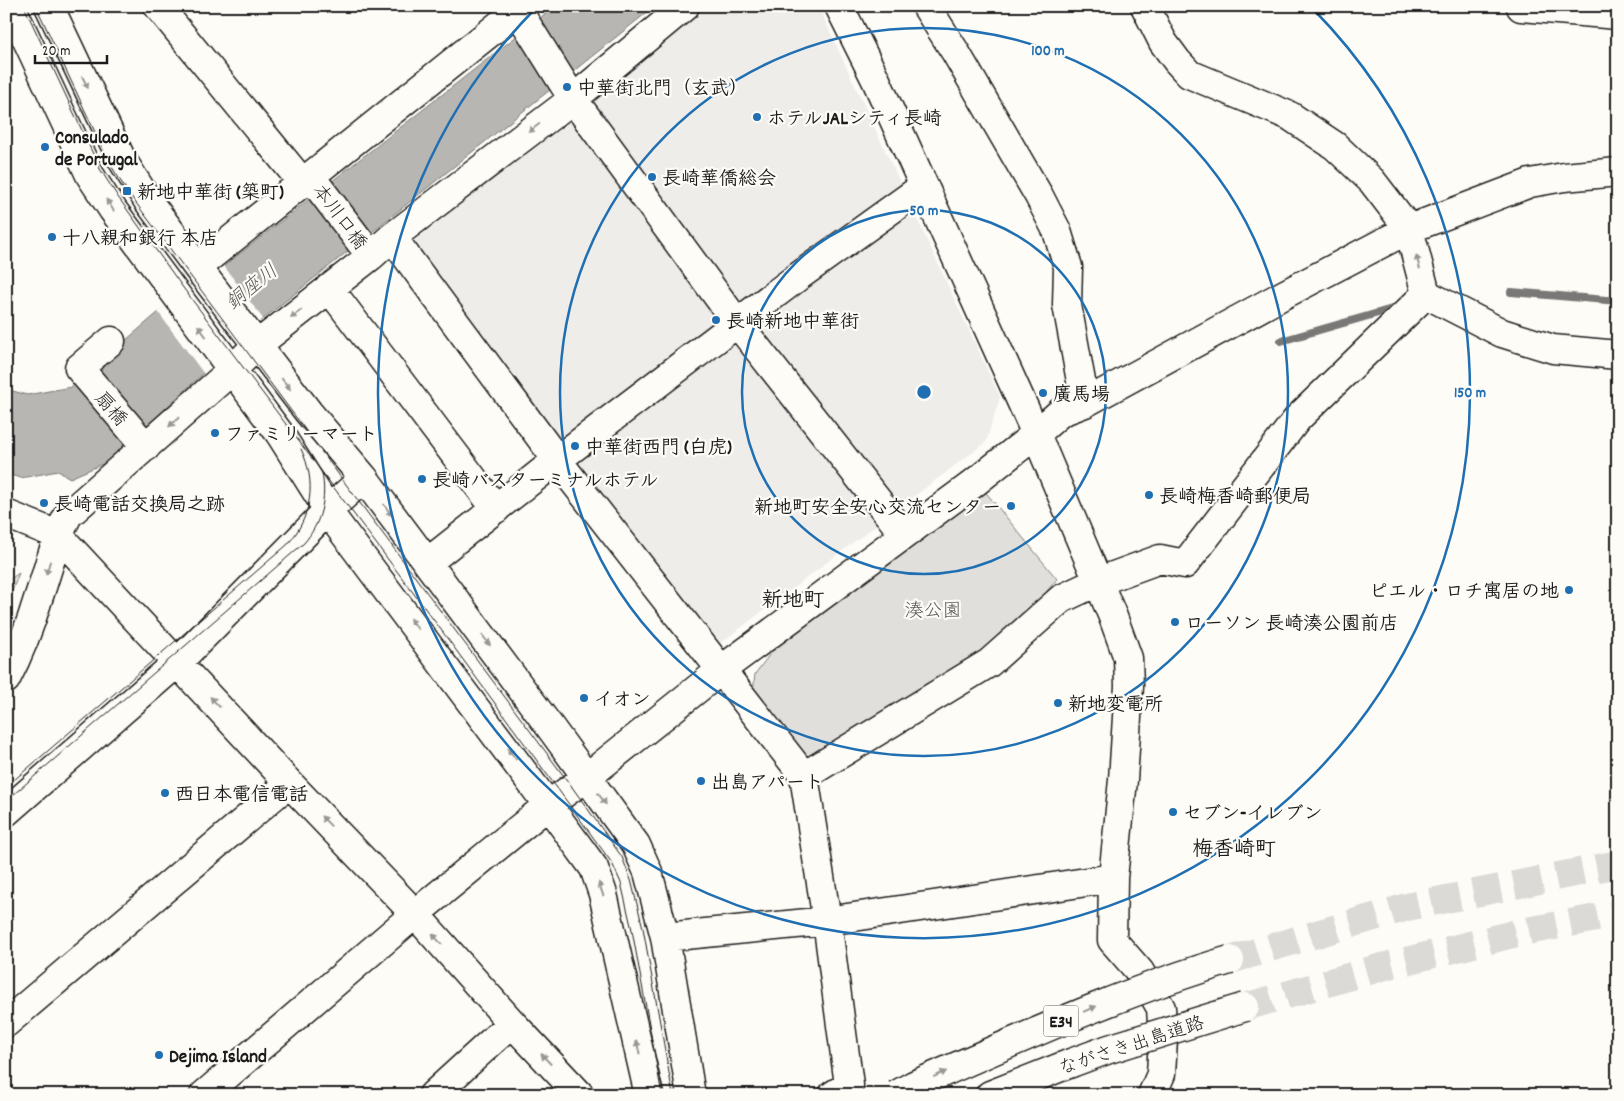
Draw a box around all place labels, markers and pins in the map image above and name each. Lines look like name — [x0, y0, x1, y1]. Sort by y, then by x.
place label: 中華街北門（玄武） — [577, 77, 748, 104]
marker: 中華街北門（玄武） — [561, 81, 573, 93]
place label: ホテルJALシティ長崎 — [767, 107, 942, 134]
marker: ホテルJALシティ長崎 — [751, 111, 763, 123]
place label: Consulado de Portugal — [55, 126, 138, 175]
marker: Consulado de Portugal — [39, 141, 51, 153]
place label: 長崎華僑総会 — [662, 167, 776, 194]
marker: 長崎華僑総会 — [646, 171, 658, 183]
place label: 新地中華街 (築町) — [137, 181, 284, 208]
marker: 新地中華街 (築町) — [121, 185, 133, 197]
place label: 十八親和銀行 本店 — [62, 227, 218, 254]
marker: 十八親和銀行 本店 — [46, 231, 58, 243]
place label: 長崎新地中華街 — [726, 310, 859, 337]
marker: 長崎新地中華街 — [710, 314, 722, 326]
centre of rings — [915, 383, 933, 401]
place label: 廣馬場 — [1053, 383, 1110, 410]
marker: 廣馬場 — [1037, 387, 1049, 399]
place label: ファミリーマート — [225, 423, 378, 450]
marker: ファミリーマート — [209, 427, 221, 439]
place label: 中華街西門 (白虎) — [585, 436, 732, 463]
marker: 中華街西門 (白虎) — [569, 440, 581, 452]
place label: 長崎バスターミナルホテル — [432, 469, 659, 496]
marker: 長崎バスターミナルホテル — [416, 473, 428, 485]
place label: 長崎梅香崎郵便局 — [1159, 485, 1311, 512]
marker: 長崎梅香崎郵便局 — [1143, 489, 1155, 501]
place label: 長崎電話交換局之跡 — [54, 493, 225, 520]
place label: 新地町安全安心交流センター — [754, 496, 1001, 523]
marker: 長崎電話交換局之跡 — [38, 497, 50, 509]
marker: 新地町安全安心交流センター — [1005, 500, 1017, 512]
place label: ピエル・ロチ寓居の地 — [1369, 580, 1559, 607]
marker: ピエル・ロチ寓居の地 — [1563, 584, 1575, 596]
place label: ローソン 長崎湊公園前店 — [1185, 612, 1398, 639]
marker: ローソン 長崎湊公園前店 — [1169, 616, 1181, 628]
place label: イオン — [594, 688, 651, 715]
marker: イオン — [578, 692, 590, 704]
place label: 新地変電所 — [1068, 693, 1163, 720]
marker: 新地変電所 — [1052, 697, 1064, 709]
place label: 出島アパート — [711, 771, 824, 798]
marker: 出島アパート — [695, 775, 707, 787]
place label: 西日本電信電話 — [175, 783, 308, 810]
marker: 西日本電信電話 — [159, 787, 171, 799]
place label: セブン-イレブン — [1183, 802, 1323, 829]
marker: セブン-イレブン — [1167, 806, 1179, 818]
place label: Dejima Island — [169, 1045, 267, 1072]
marker: Dejima Island — [153, 1049, 165, 1061]

